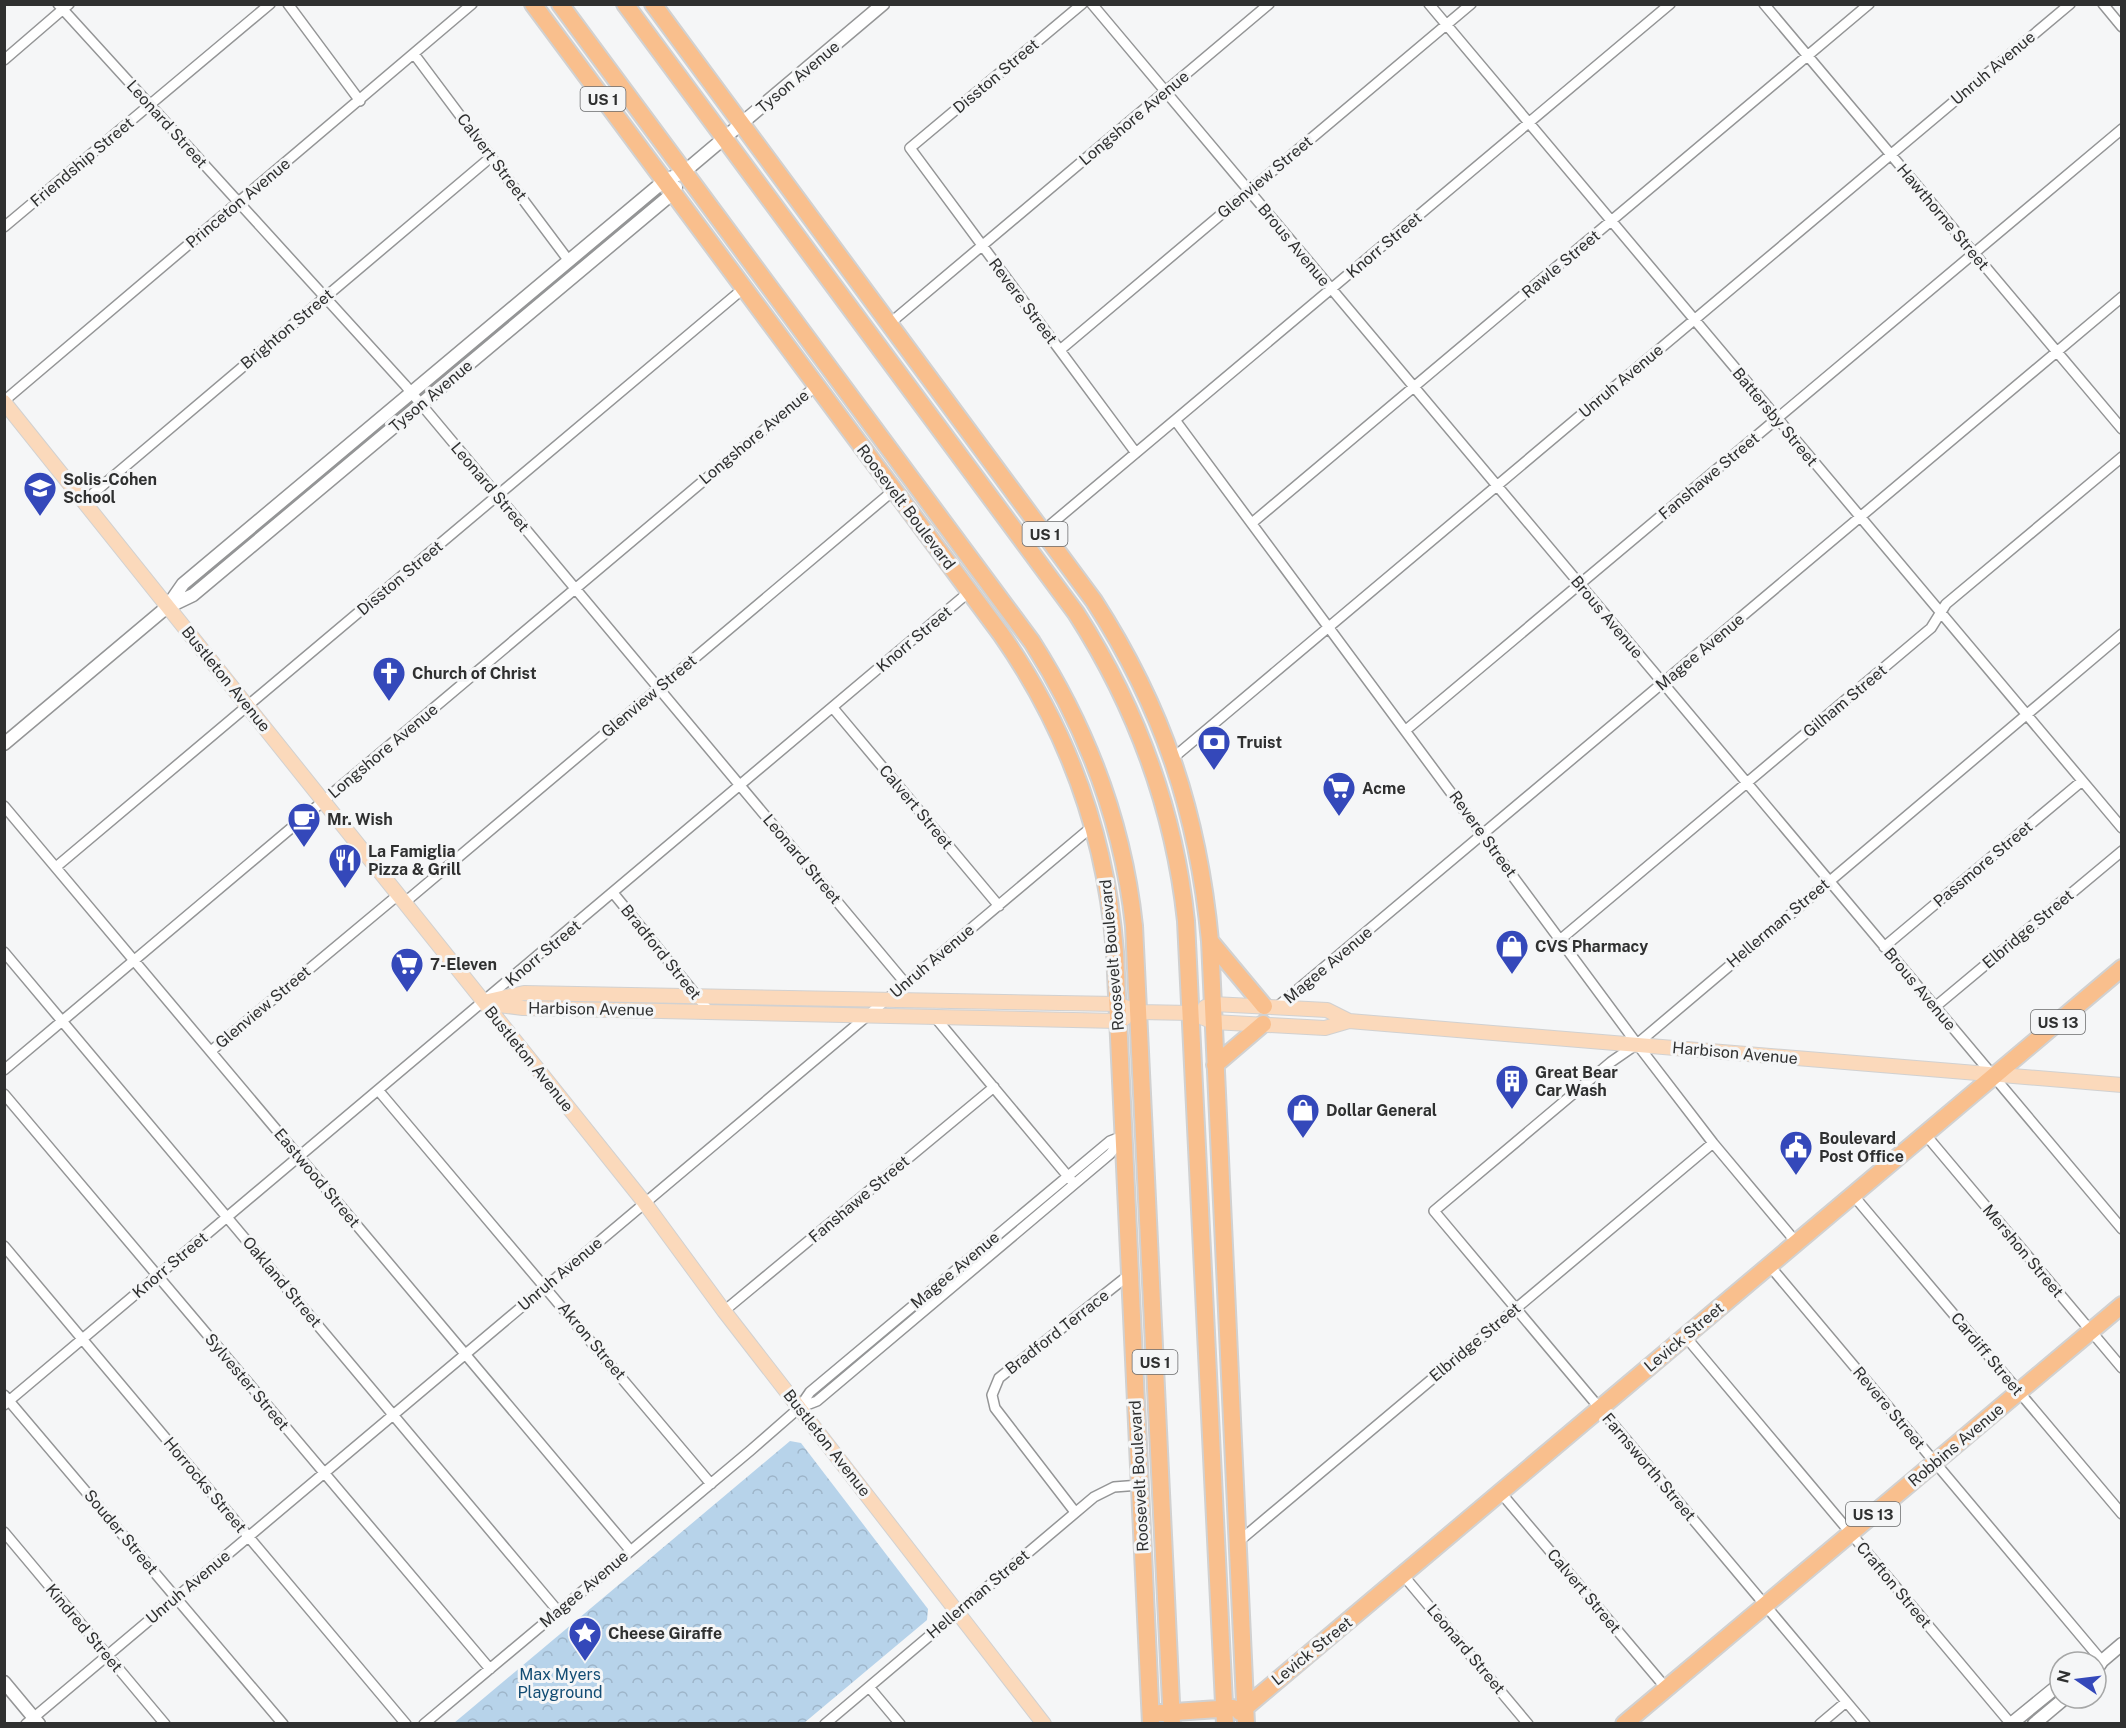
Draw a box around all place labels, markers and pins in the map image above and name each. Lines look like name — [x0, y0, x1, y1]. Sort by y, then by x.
school or university icon: Solis-Cohen School — [22, 470, 58, 517]
place label: Solis-Cohen School — [63, 470, 157, 507]
church icon: Church of Christ — [371, 655, 407, 702]
place label: Church of Christ — [412, 664, 537, 683]
bank icon: Truist — [1196, 724, 1232, 771]
place label: Truist — [1237, 733, 1282, 752]
supermarket icon: Acme — [1321, 770, 1357, 817]
place label: Acme — [1362, 779, 1406, 798]
cafe icon: Mr. Wish — [286, 801, 322, 848]
place label: Mr. Wish — [327, 810, 393, 829]
restaurant icon: La Famiglia Pizza & Grill — [327, 842, 363, 889]
place label: La Famiglia Pizza & Grill — [368, 842, 461, 879]
shop icon: CVS Pharmacy — [1494, 928, 1530, 975]
place label: CVS Pharmacy — [1535, 937, 1648, 956]
supermarket icon: 7-Eleven — [389, 946, 425, 993]
place label: 7-Eleven — [430, 955, 497, 974]
building icon: Great Bear Car Wash — [1494, 1063, 1530, 1110]
place label: Great Bear Car Wash — [1535, 1063, 1618, 1100]
shop icon: Dollar General — [1285, 1092, 1321, 1139]
place label: Dollar General — [1326, 1101, 1437, 1120]
public building icon: Boulevard Post Office — [1778, 1129, 1814, 1176]
place label: Boulevard Post Office — [1819, 1129, 1904, 1166]
place icon: Cheese Giraffe — [567, 1615, 603, 1662]
place label: Cheese Giraffe — [608, 1624, 722, 1643]

